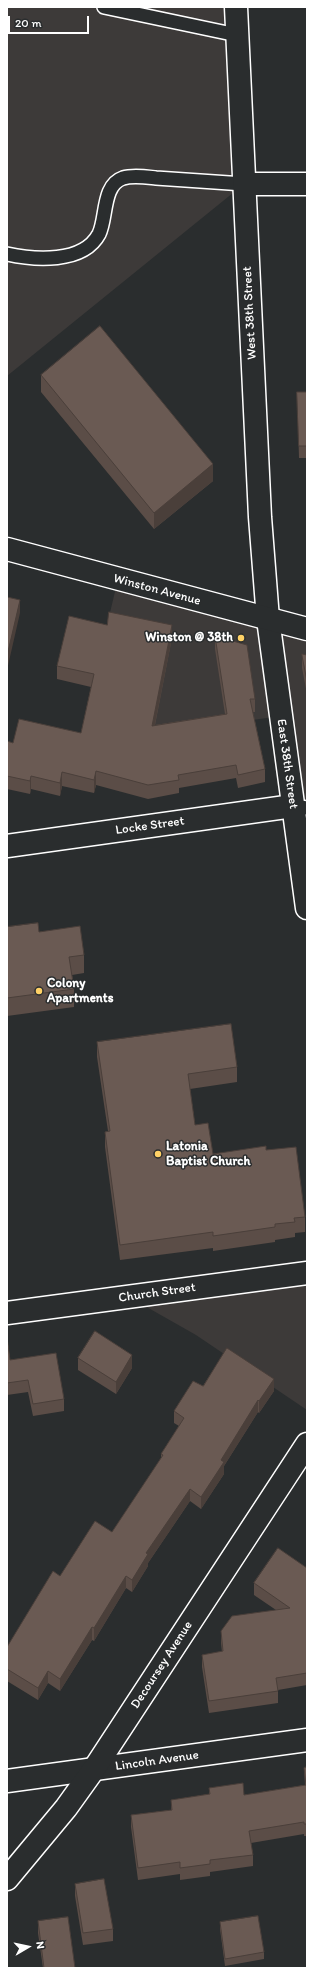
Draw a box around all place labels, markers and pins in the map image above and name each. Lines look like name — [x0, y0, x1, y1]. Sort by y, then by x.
place label: Winston @ 38th — [145, 630, 233, 646]
marker: Winston @ 38th — [236, 633, 246, 643]
place label: Colony Apartments — [47, 976, 113, 1007]
marker: Colony Apartments — [34, 986, 44, 996]
place label: Latonia Baptist Church — [166, 1139, 250, 1170]
marker: Latonia Baptist Church — [153, 1149, 163, 1159]

